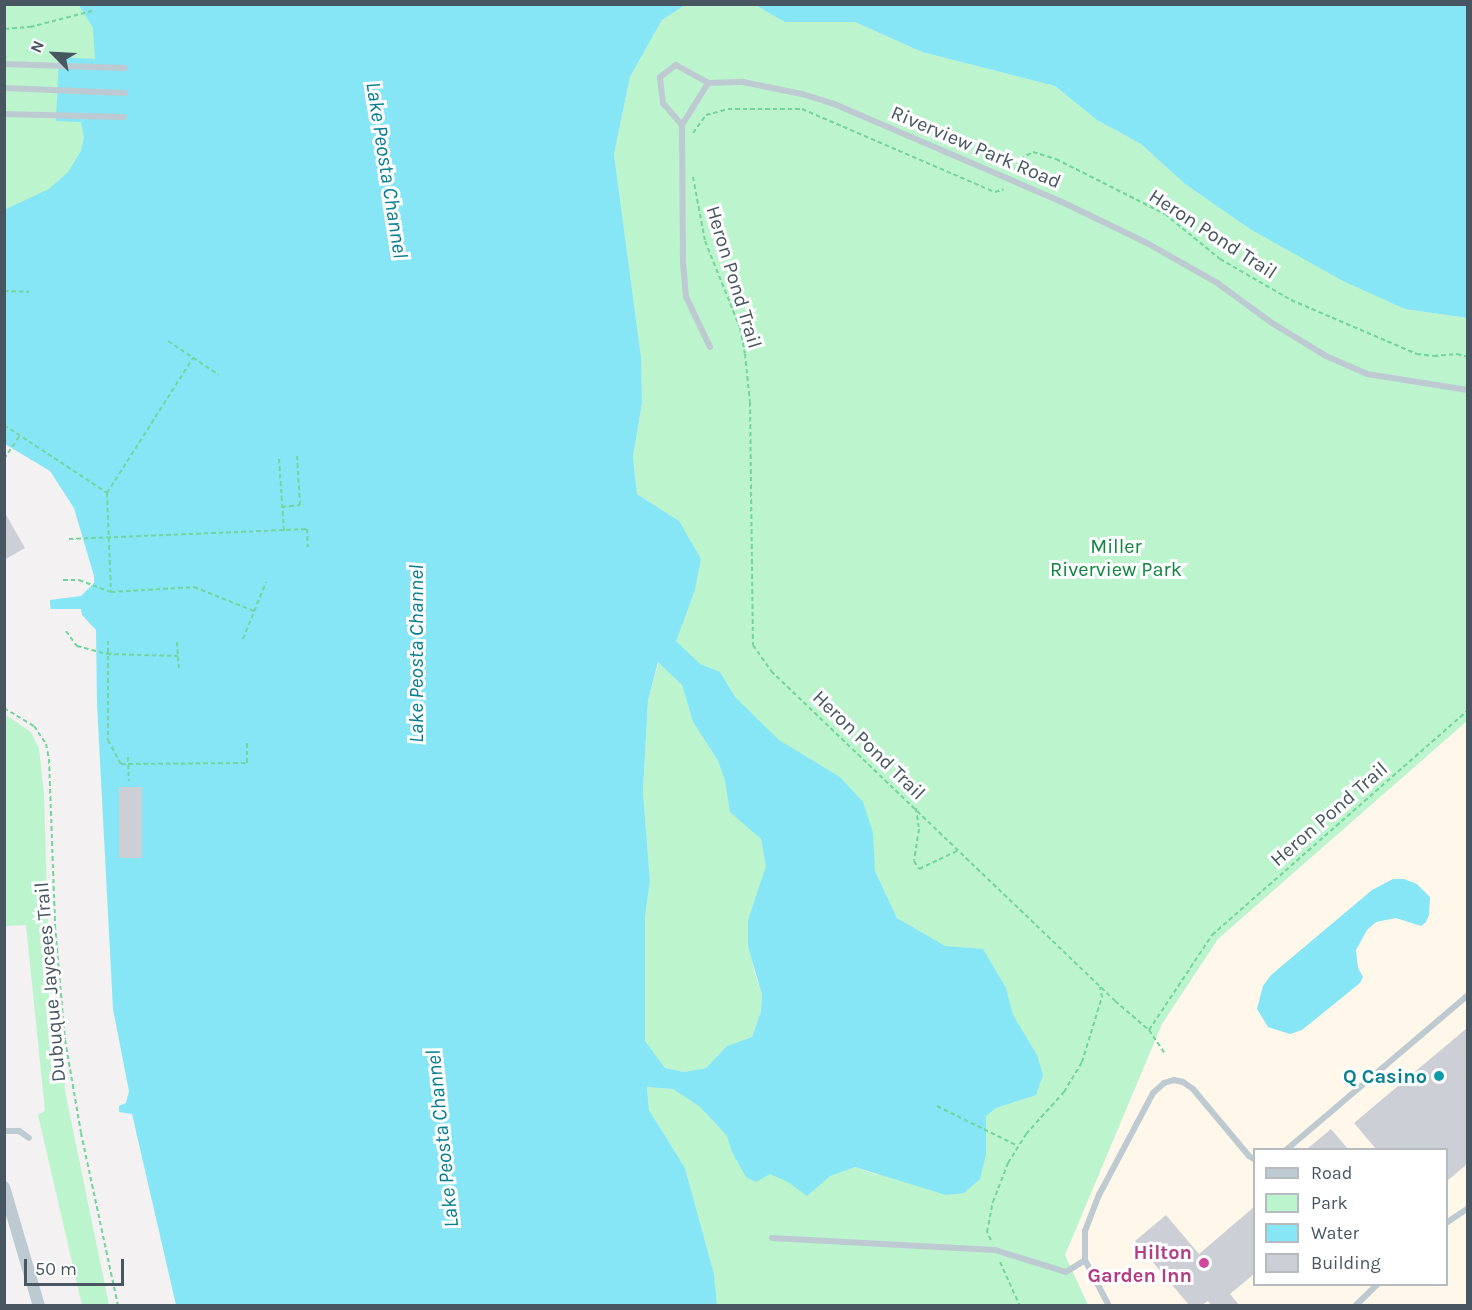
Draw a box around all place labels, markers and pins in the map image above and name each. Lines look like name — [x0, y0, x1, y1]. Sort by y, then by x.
place label: Q Casino — [1343, 1064, 1427, 1088]
marker: Q Casino — [1432, 1069, 1446, 1083]
place label: Hilton Garden Inn — [1088, 1240, 1192, 1287]
marker: Hilton Garden Inn — [1197, 1256, 1211, 1270]

